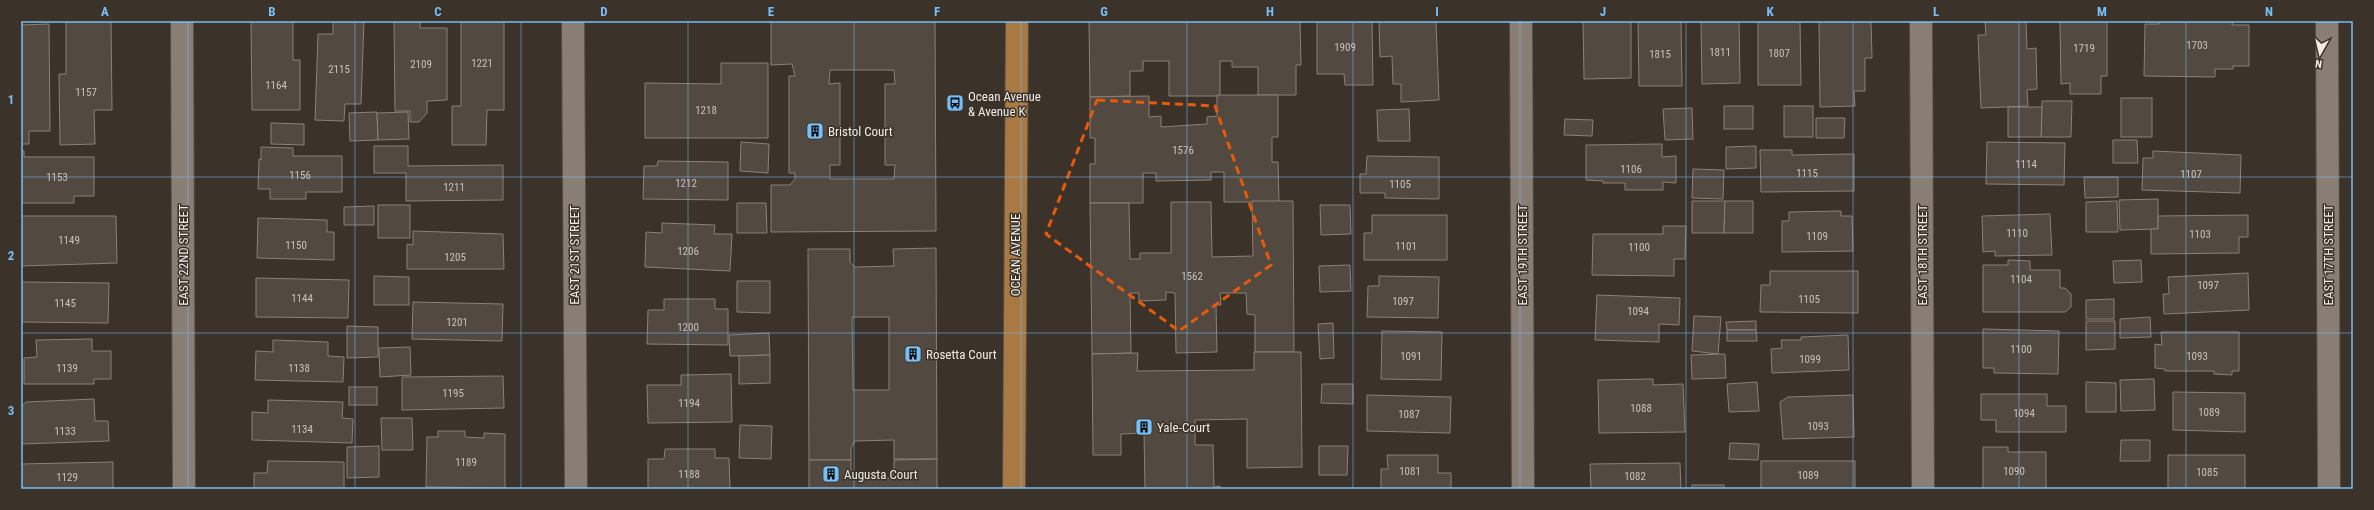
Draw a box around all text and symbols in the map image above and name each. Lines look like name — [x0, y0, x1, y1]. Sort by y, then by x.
text: A — [101, 4, 109, 19]
text: B — [268, 4, 276, 19]
text: C — [434, 4, 442, 19]
text: D — [600, 4, 608, 19]
text: E — [768, 4, 775, 19]
text: F — [934, 4, 940, 19]
text: G — [1100, 4, 1108, 19]
text: H — [1266, 4, 1274, 19]
text: I — [1435, 4, 1439, 19]
text: J — [1600, 4, 1606, 19]
text: K — [1766, 4, 1774, 19]
text: L — [1933, 4, 1939, 19]
text: M — [2097, 4, 2107, 19]
text: N — [2265, 4, 2273, 19]
north arrow — [2300, 34, 2340, 74]
house number: 1703 — [2186, 39, 2208, 52]
house number: 1909 — [1334, 41, 1356, 54]
house number: 1719 — [2073, 42, 2095, 55]
house number: 1811 — [1709, 46, 1731, 59]
house number: 1807 — [1768, 47, 1790, 60]
house number: 1815 — [1649, 48, 1671, 61]
text: N — [2314, 56, 2323, 70]
house number: 1221 — [471, 57, 493, 70]
house number: 2109 — [410, 58, 432, 71]
house number: 2115 — [328, 63, 350, 76]
house number: 1164 — [265, 79, 287, 92]
house number: 1157 — [75, 86, 97, 99]
place label: Ocean Avenue & Avenue K — [968, 89, 1041, 119]
text: 1 — [8, 92, 14, 107]
bus stop icon: Ocean Avenue & Avenue K — [945, 93, 965, 113]
house number: 1218 — [695, 104, 717, 117]
building icon: Bristol Court — [805, 121, 825, 141]
place label: Bristol Court — [828, 124, 893, 139]
house number: 1576 — [1172, 144, 1194, 157]
house number: 1114 — [2015, 158, 2037, 171]
house number: 1106 — [1620, 163, 1642, 176]
house number: 1115 — [1796, 167, 1818, 180]
house number: 1107 — [2180, 168, 2202, 181]
house number: 1156 — [289, 169, 311, 182]
house number: 1153 — [46, 171, 68, 184]
house number: 1212 — [675, 177, 697, 190]
house number: 1105 — [1389, 178, 1411, 191]
house number: 1211 — [443, 181, 465, 194]
street label: EAST 22ND STREET — [176, 204, 191, 306]
street label: EAST 19TH STREET — [1515, 204, 1530, 306]
street label: EAST 18TH STREET — [1915, 204, 1930, 306]
street label: EAST 17TH STREET — [2321, 204, 2336, 306]
street label: EAST 21ST STREET — [567, 205, 582, 305]
street label: OCEAN AVENUE — [1008, 214, 1023, 296]
house number: 1110 — [2006, 227, 2028, 240]
house number: 1103 — [2189, 228, 2211, 241]
house number: 1109 — [1806, 230, 1828, 243]
house number: 1149 — [58, 234, 80, 247]
house number: 1150 — [285, 239, 307, 252]
house number: 1101 — [1395, 240, 1417, 253]
house number: 1100 — [1628, 241, 1650, 254]
house number: 1206 — [677, 245, 699, 258]
text: 2 — [8, 248, 15, 263]
house number: 1205 — [444, 251, 466, 264]
house number: 1562 — [1181, 270, 1203, 283]
house number: 1104 — [2010, 273, 2032, 286]
house number: 1097 — [2197, 279, 2219, 292]
house number: 1144 — [291, 292, 313, 305]
house number: 1105 — [1798, 293, 1820, 306]
house number: 1097 — [1392, 295, 1414, 308]
house number: 1145 — [54, 297, 76, 310]
house number: 1094 — [1627, 305, 1649, 318]
house number: 1201 — [446, 316, 468, 329]
house number: 1200 — [677, 321, 699, 334]
house number: 1100 — [2010, 343, 2032, 356]
building icon: Rosetta Court — [903, 344, 923, 364]
place label: Rosetta Court — [926, 347, 997, 362]
house number: 1091 — [1400, 350, 1422, 363]
house number: 1093 — [2186, 350, 2208, 363]
house number: 1099 — [1799, 353, 1821, 366]
house number: 1139 — [56, 362, 78, 375]
house number: 1138 — [288, 362, 310, 375]
house number: 1195 — [442, 387, 464, 400]
house number: 1194 — [678, 397, 700, 410]
house number: 1088 — [1630, 402, 1652, 415]
text: 3 — [8, 403, 14, 418]
house number: 1089 — [2198, 406, 2220, 419]
house number: 1094 — [2013, 407, 2035, 420]
house number: 1087 — [1398, 408, 1420, 421]
building icon: Yale-Court — [1134, 417, 1154, 437]
place label: Yale-Court — [1157, 420, 1210, 435]
house number: 1093 — [1807, 420, 1829, 433]
house number: 1134 — [291, 423, 313, 436]
house number: 1133 — [54, 425, 76, 438]
house number: 1189 — [455, 456, 477, 469]
building icon: Augusta Court — [821, 464, 841, 484]
house number: 1081 — [1399, 465, 1421, 478]
house number: 1090 — [2003, 465, 2025, 478]
house number: 1085 — [2196, 466, 2218, 479]
place label: Augusta Court — [844, 467, 918, 482]
house number: 1188 — [678, 468, 700, 481]
house number: 1089 — [1797, 469, 1819, 482]
house number: 1082 — [1624, 470, 1646, 483]
house number: 1129 — [56, 471, 78, 484]

